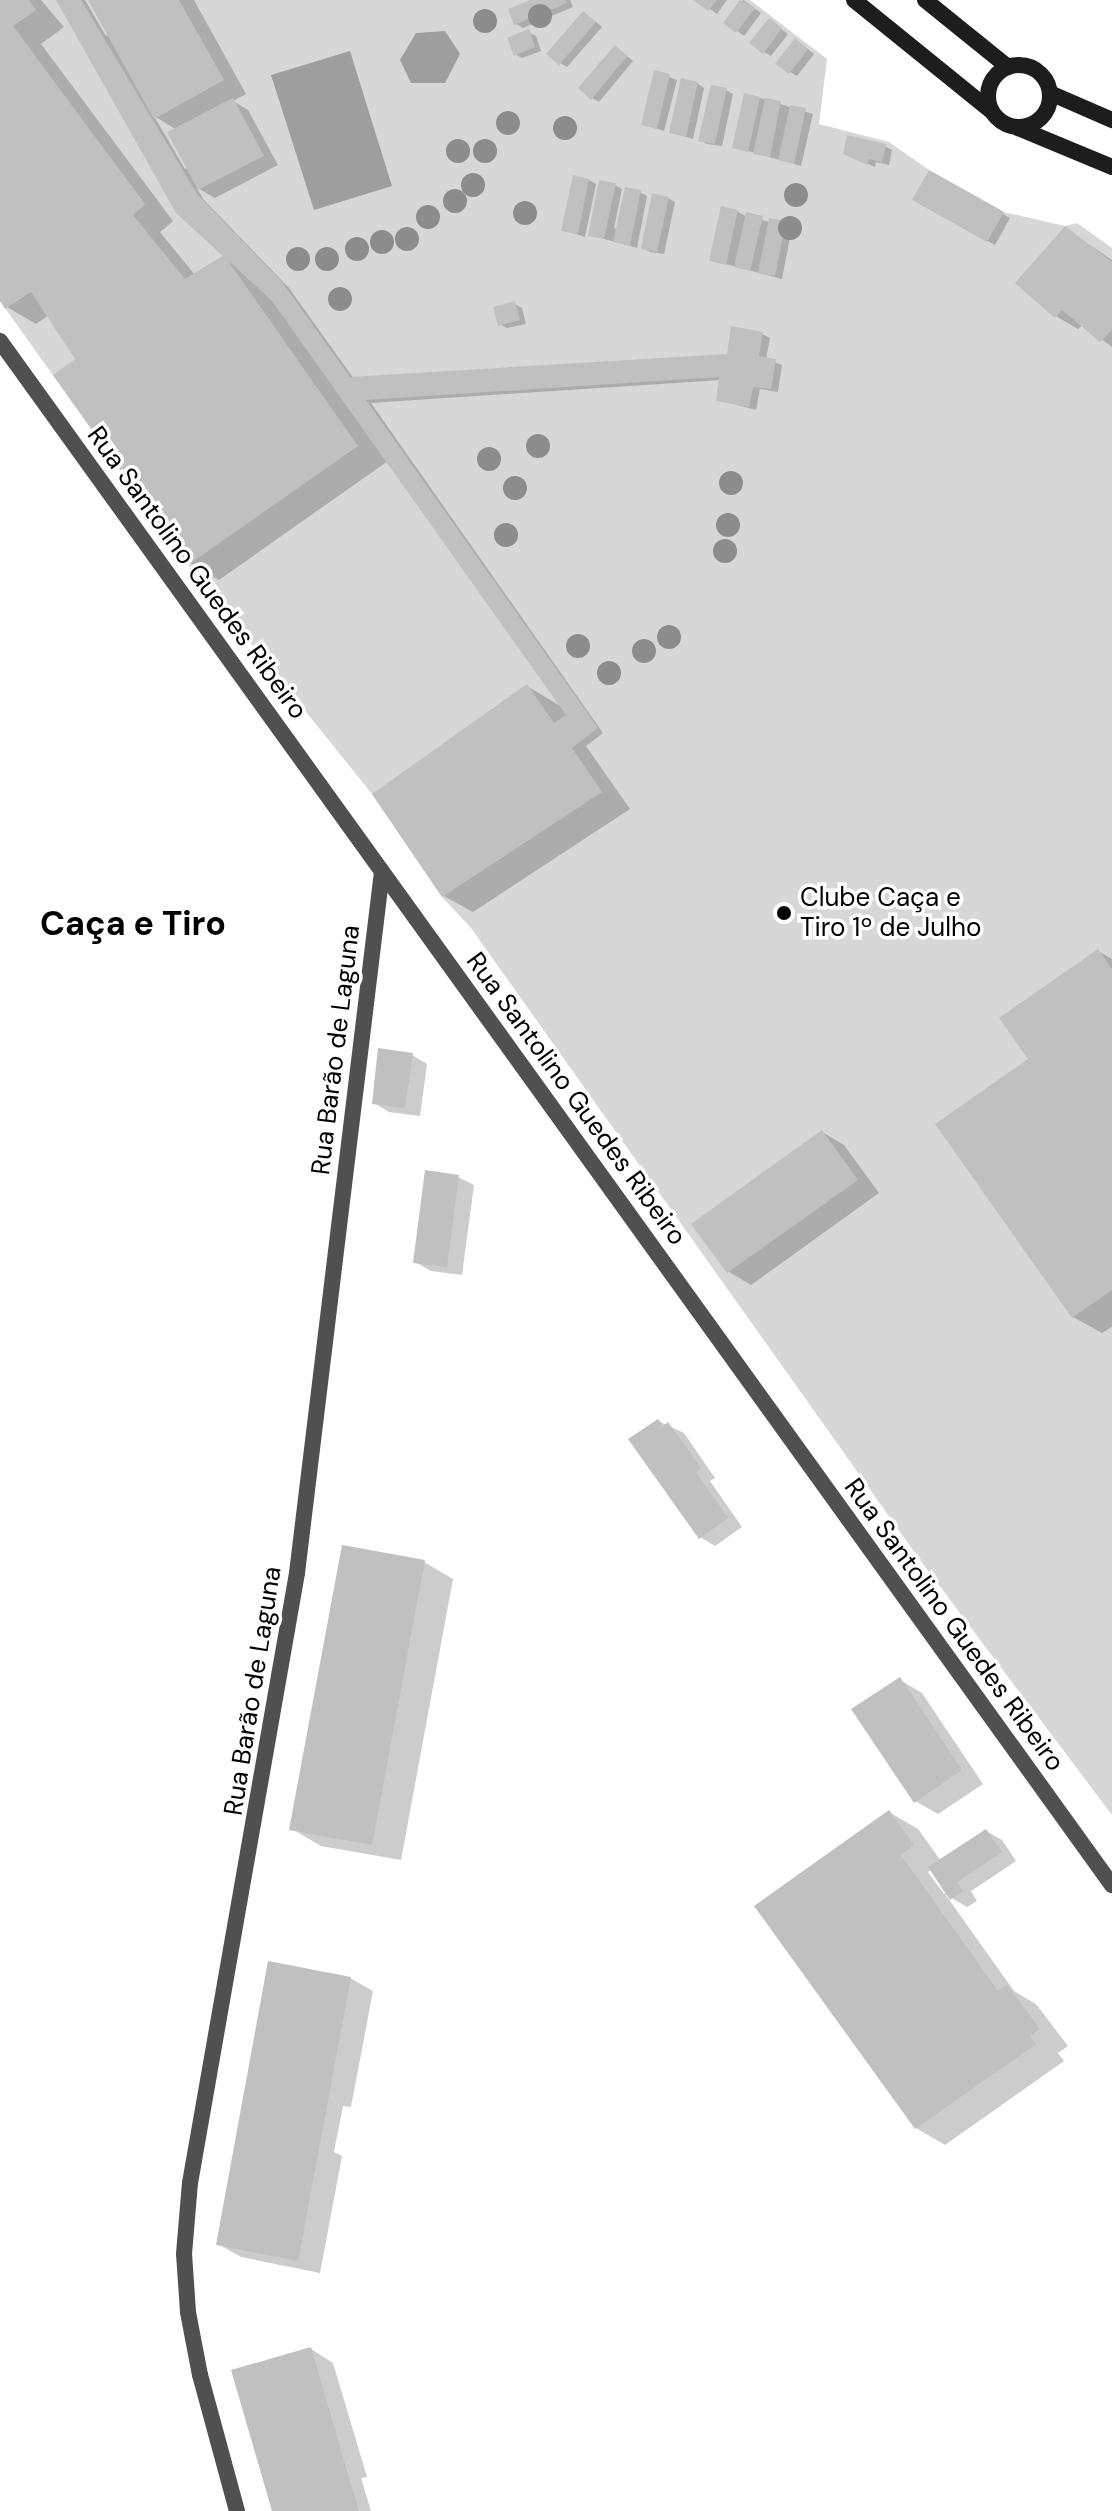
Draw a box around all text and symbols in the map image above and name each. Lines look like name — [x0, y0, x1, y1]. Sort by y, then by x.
street label: Rua Santolino Guedes Ribeiro — [80, 421, 314, 725]
place label: Clube Caça e Tiro 1º de Julho — [800, 882, 981, 944]
district label: Caça e Tiro — [40, 904, 226, 944]
marker: Clube Caça e Tiro 1º de Julho — [775, 904, 793, 922]
street label: Rua Barão de Laguna — [305, 923, 367, 1177]
street label: Rua Santolino Guedes Ribeiro — [459, 947, 693, 1251]
street label: Rua Santolino Guedes Ribeiro — [837, 1473, 1071, 1777]
street label: Rua Barão de Laguna — [218, 1564, 288, 1818]

